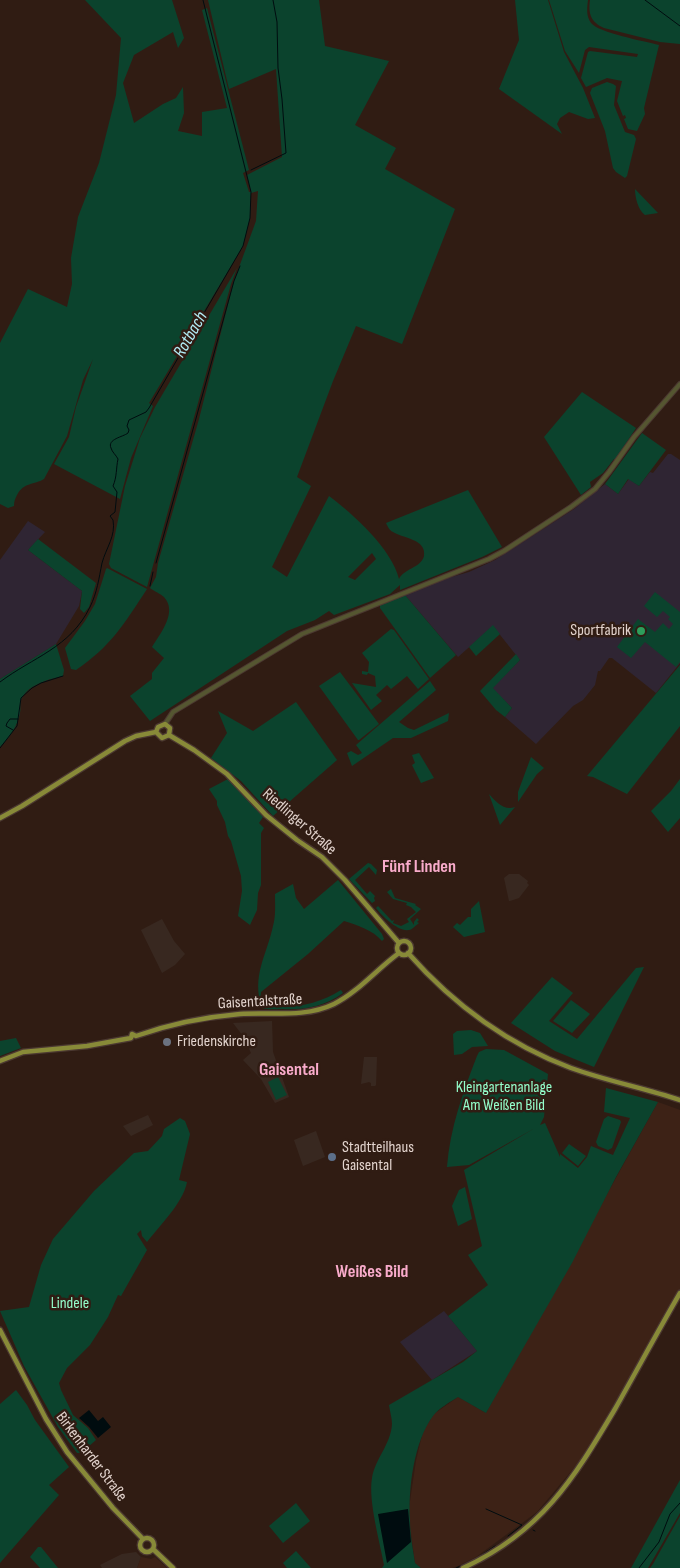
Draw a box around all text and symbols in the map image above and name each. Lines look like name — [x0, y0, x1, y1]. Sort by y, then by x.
water label: Rotbach — [169, 308, 213, 362]
place label: Sportfabrik — [570, 621, 631, 641]
marker: Sportfabrik — [635, 625, 647, 637]
street label: Riedlinger Straße — [258, 785, 340, 859]
district label: Fünf Linden — [382, 856, 456, 878]
street label: Gaisentalstraße — [217, 990, 303, 1014]
place label: Friedenskirche — [177, 1032, 256, 1052]
marker: Friedenskirche — [161, 1036, 173, 1048]
district label: Gaisental — [259, 1059, 319, 1081]
park label: Kleingartenanlage Am Weißen Bild — [456, 1078, 552, 1116]
place label: Stadtteilhaus Gaisental — [342, 1138, 414, 1176]
marker: Stadtteilhaus Gaisental — [326, 1151, 338, 1163]
district label: Weißes Bild — [336, 1261, 408, 1283]
park label: Lindele — [51, 1294, 89, 1314]
street label: Birkenharder Straße — [51, 1409, 131, 1505]

